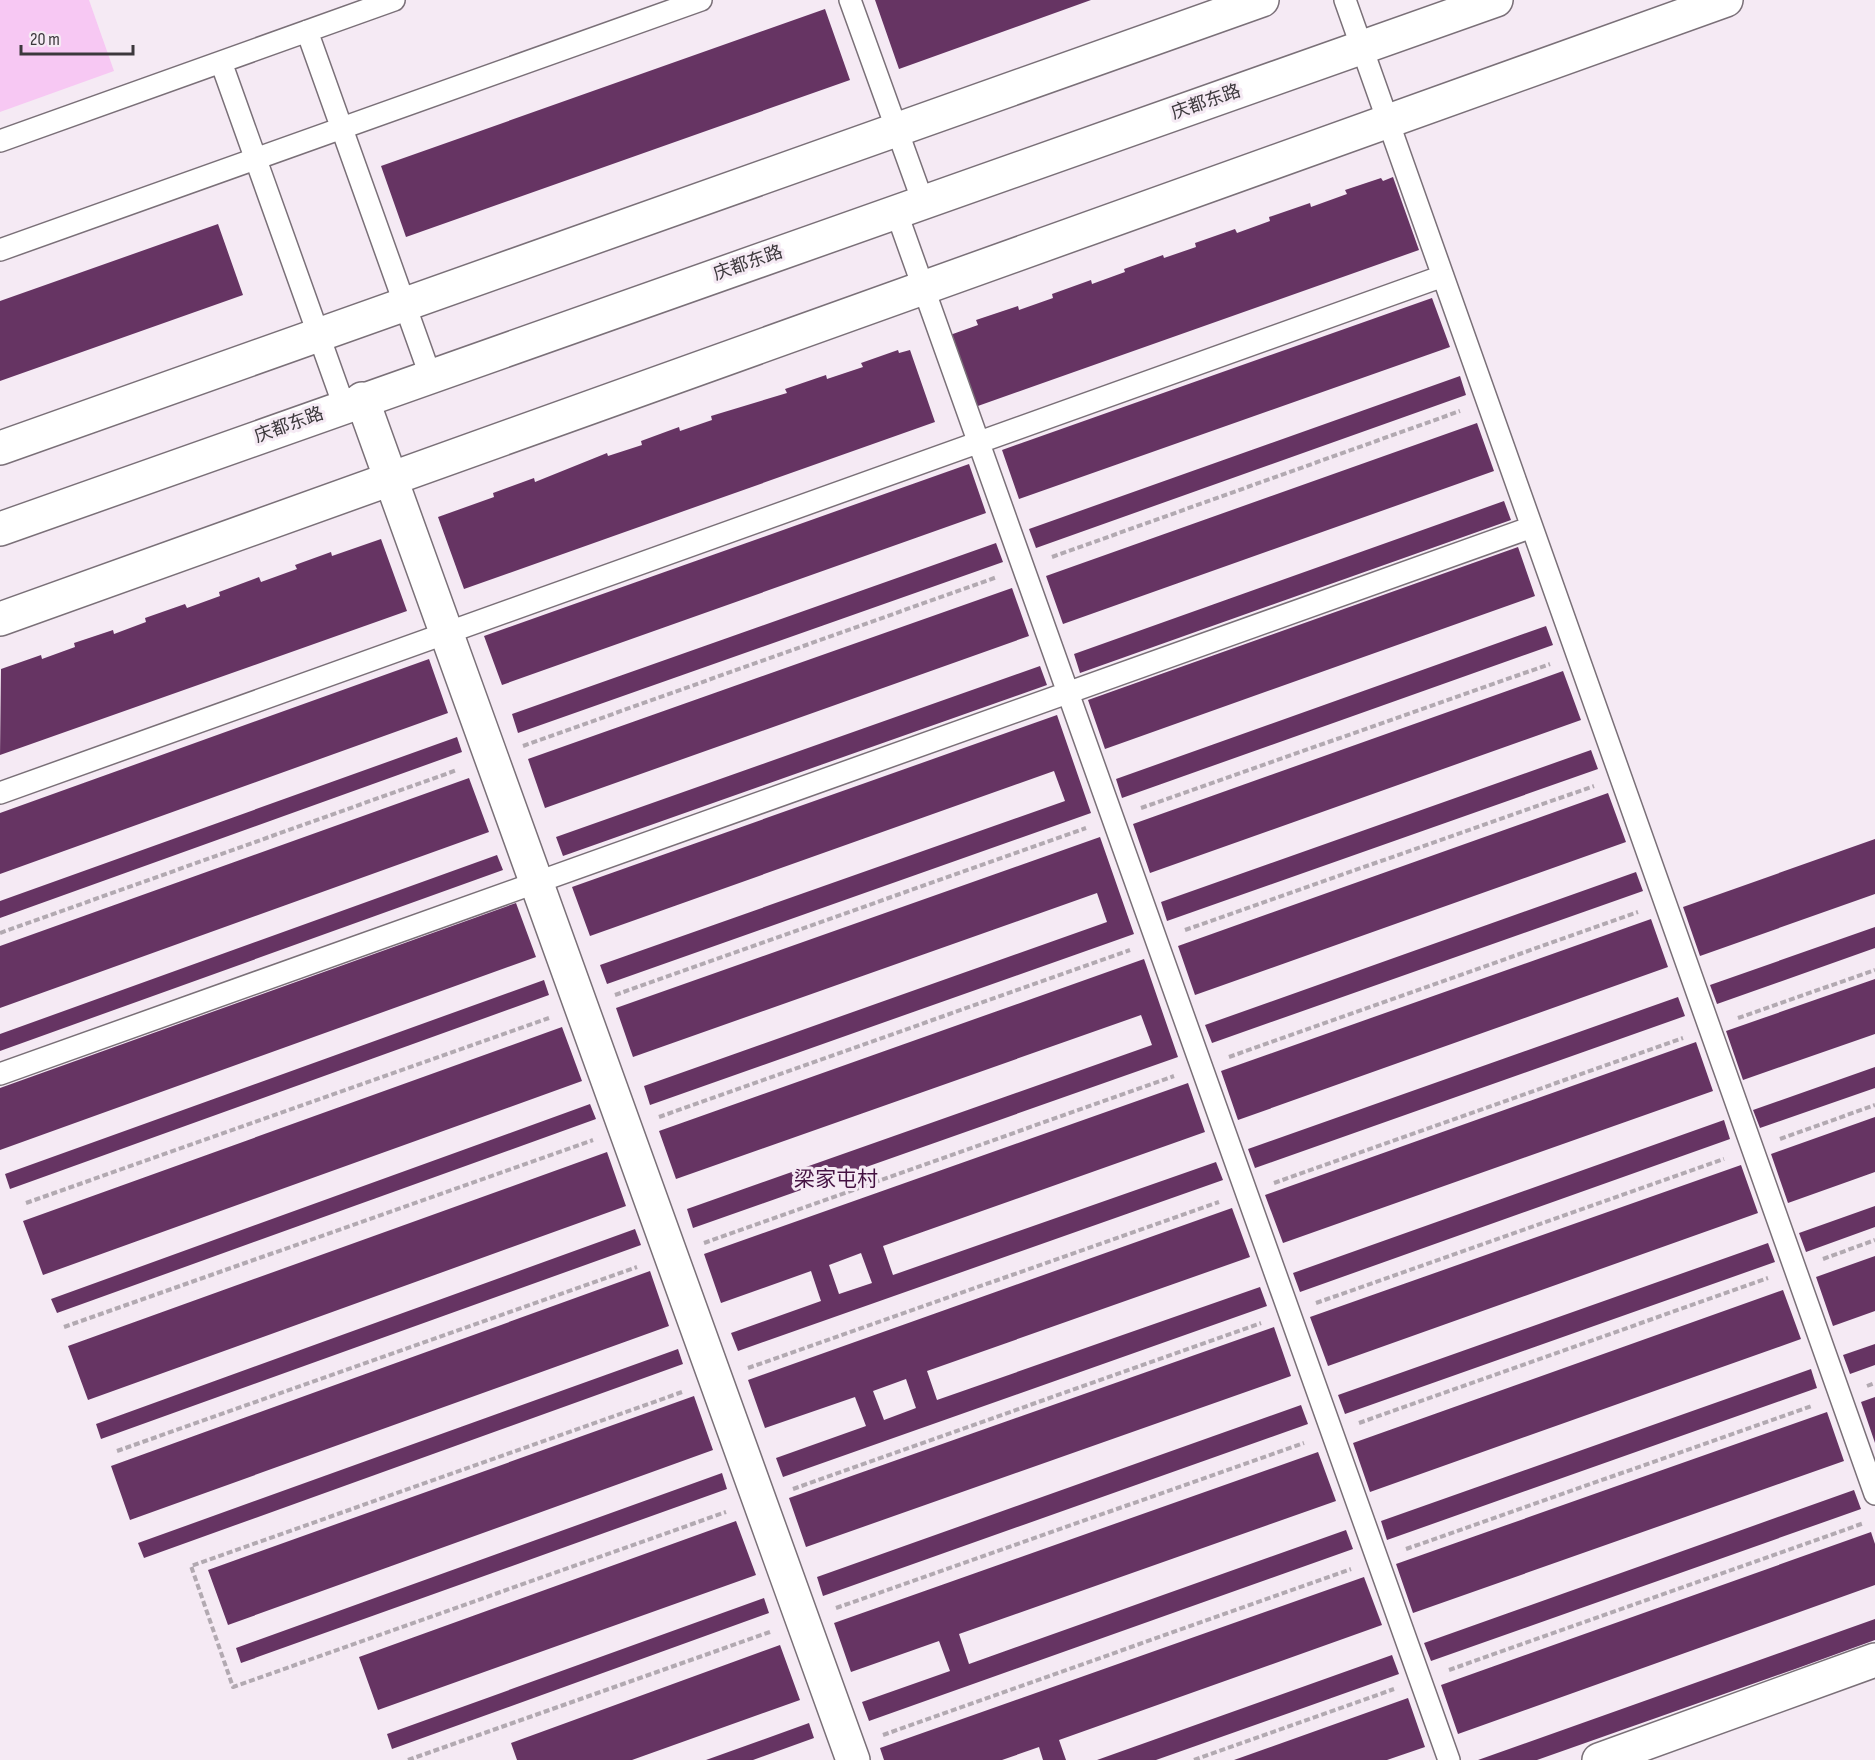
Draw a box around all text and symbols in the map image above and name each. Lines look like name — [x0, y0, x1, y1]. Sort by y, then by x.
scale bar — [21, 18, 134, 56]
text: 20 m — [30, 29, 60, 50]
street label: 庆都东路 — [1169, 80, 1243, 124]
street label: 庆都东路 — [711, 241, 785, 285]
street label: 庆都东路 — [252, 403, 326, 447]
district label: 梁家屯村 — [794, 1167, 878, 1192]

